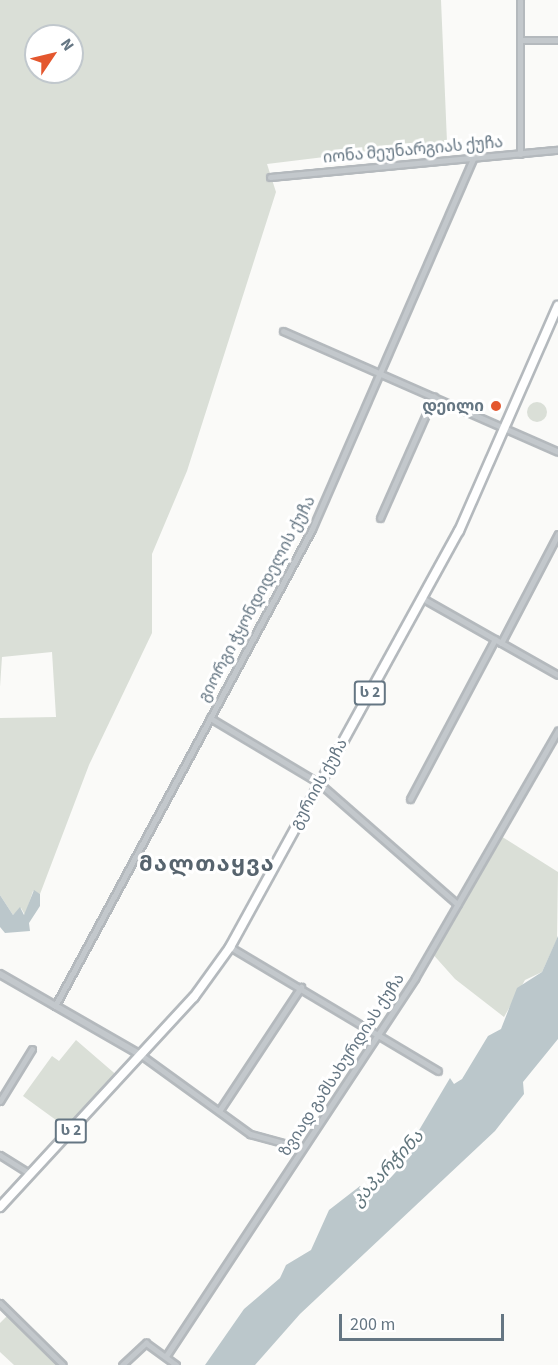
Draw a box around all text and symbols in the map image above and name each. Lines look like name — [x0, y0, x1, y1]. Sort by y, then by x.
north arrow — [24, 24, 84, 84]
text: N — [55, 34, 79, 55]
street label: იონა მეუნარგიას ქუჩა — [322, 133, 504, 167]
place label: დეილი — [422, 396, 484, 416]
marker: დეილი — [489, 399, 503, 413]
street label: გიორგი ჭყონდიდელის ქუჩა — [194, 493, 320, 705]
road number: ს 2 — [354, 681, 386, 705]
street label: გურიის ქუჩა — [286, 735, 352, 833]
district label: მალთაყვა — [139, 852, 275, 878]
street label: ზვიად გამსახურდიას ქუჩა — [276, 970, 408, 1160]
road number: ს 2 — [54, 1119, 88, 1143]
water label: კაპარჭინა — [347, 1127, 429, 1211]
scale bar — [342, 1302, 507, 1340]
text: 200 m — [350, 1312, 395, 1337]

